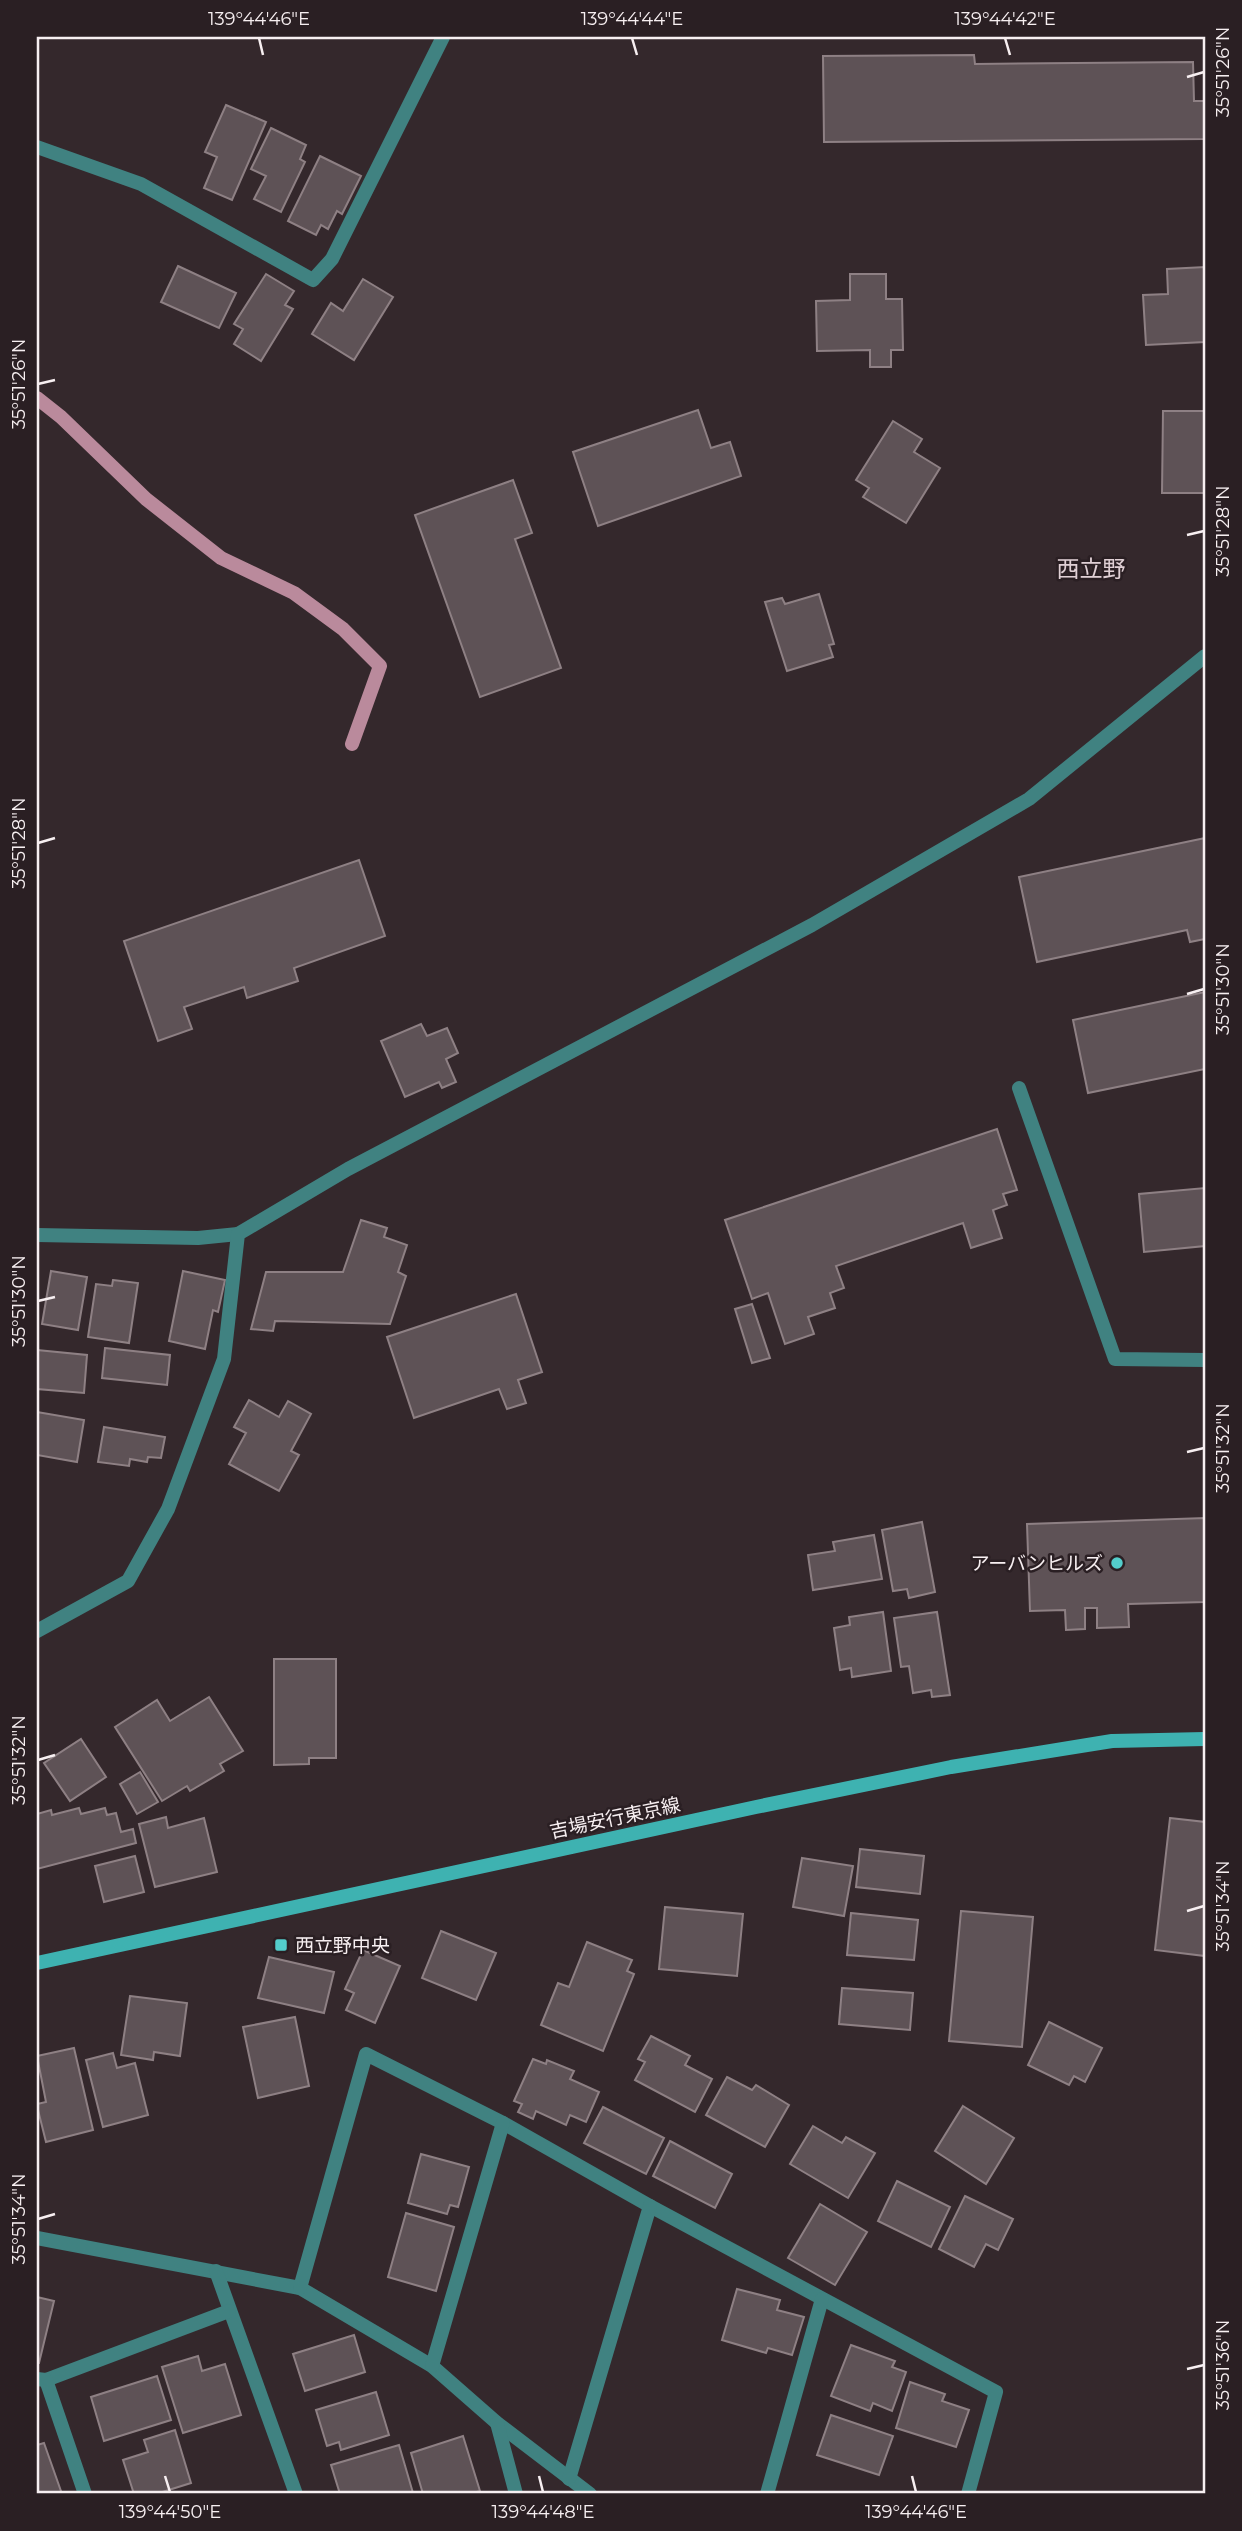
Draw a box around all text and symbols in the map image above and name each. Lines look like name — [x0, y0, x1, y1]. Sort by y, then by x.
text: 139°44'46"E — [208, 8, 310, 30]
text: 139°44'44"E — [581, 8, 683, 30]
text: 139°44'42"E — [954, 8, 1056, 30]
text: 35°51'26"N — [1212, 27, 1234, 117]
text: 35°51'26"N — [8, 339, 30, 429]
text: 35°51'28"N — [1212, 485, 1234, 577]
district label: 西立野 — [1057, 555, 1126, 583]
text: 35°51'28"N — [8, 797, 30, 889]
text: 35°51'30"N — [1212, 943, 1234, 1035]
text: 35°51'30"N — [8, 1255, 30, 1347]
text: 35°51'32"N — [1212, 1403, 1234, 1493]
place label: アーバンヒルズ — [970, 1552, 1103, 1575]
marker: アーバンヒルズ — [1109, 1555, 1125, 1571]
text: 35°51'32"N — [8, 1715, 30, 1805]
street label: 吉場安行東京線 — [548, 1793, 682, 1843]
text: 35°51'34"N — [1212, 1860, 1234, 1952]
place label: 西立野中央 — [295, 1934, 390, 1957]
marker: 西立野中央 — [273, 1937, 289, 1953]
text: 35°51'34"N — [8, 2173, 30, 2265]
text: 35°51'36"N — [1212, 2320, 1234, 2410]
text: 139°44'50"E — [119, 2501, 221, 2523]
text: 139°44'48"E — [491, 2501, 595, 2523]
text: 139°44'46"E — [865, 2501, 967, 2523]

